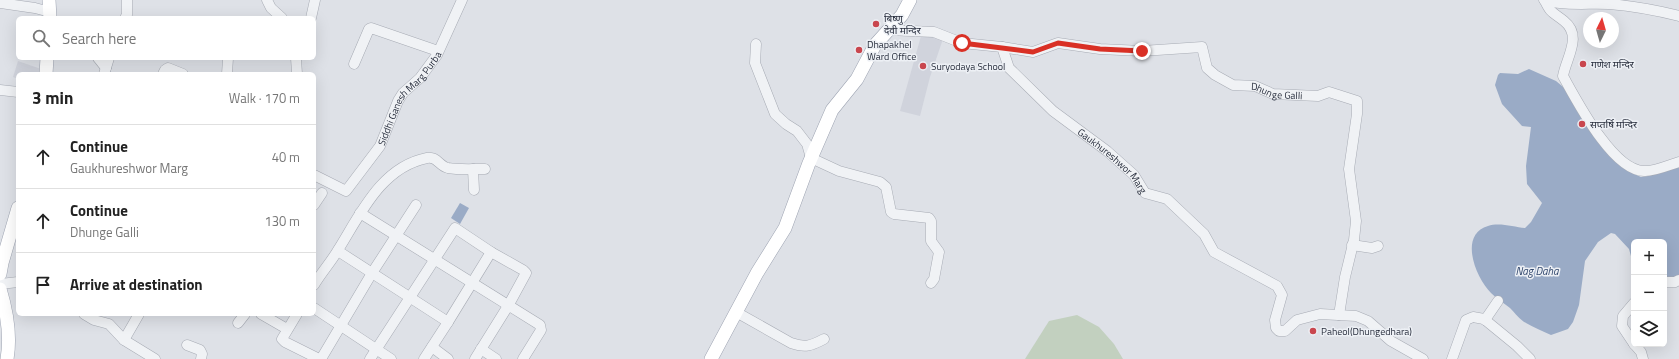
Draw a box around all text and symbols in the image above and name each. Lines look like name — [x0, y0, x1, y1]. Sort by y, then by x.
place label: बिष्णु देवी मन्दिर — [884, 11, 922, 38]
north arrow — [1583, 12, 1619, 48]
search box — [16, 16, 316, 60]
marker: बिष्णु देवी मन्दिर — [871, 19, 881, 29]
icon: search — [30, 27, 52, 49]
text: Search here — [62, 27, 136, 50]
route start — [953, 34, 971, 52]
place label: Dhapakhel Ward Office — [867, 37, 916, 64]
route end — [1133, 42, 1151, 60]
marker: Dhapakhel Ward Office — [854, 45, 864, 55]
street label: Siddhi Ganesh Marg Purba — [374, 49, 446, 148]
place label: गणेश मन्दिर — [1591, 57, 1635, 72]
place label: Suryodaya School — [931, 59, 1005, 74]
marker: गणेश मन्दिर — [1578, 59, 1588, 69]
marker: Suryodaya School — [918, 61, 928, 71]
street label: Dhunge Galli — [1251, 79, 1303, 103]
text: 3 min — [32, 85, 73, 111]
text: Walk · 170 m — [229, 88, 300, 108]
place label: सप्तर्षि मन्दिर — [1590, 117, 1638, 132]
marker: सप्तर्षि मन्दिर — [1577, 119, 1587, 129]
street label: Gaukhureshwor Marg — [1074, 125, 1150, 196]
text: Continue — [70, 135, 128, 158]
icon: ahead — [32, 146, 54, 168]
text: 40 m — [272, 147, 300, 167]
text: Gaukhureshwor Marg — [70, 158, 188, 178]
text: Continue — [70, 199, 128, 222]
icon: ahead — [32, 210, 54, 232]
text: 130 m — [264, 211, 300, 231]
text: Dhunge Galli — [70, 222, 139, 242]
map controls — [1631, 239, 1667, 347]
button: + — [1631, 239, 1667, 275]
water label: Nag Daha — [1515, 263, 1559, 279]
text: Arrive at destination — [70, 273, 203, 296]
icon: arrive — [32, 274, 54, 296]
button: − — [1631, 275, 1667, 311]
button: layers — [1631, 311, 1667, 347]
place label: Paheol(Dhungedhara) — [1321, 324, 1412, 339]
marker: Paheol(Dhungedhara) — [1308, 326, 1318, 336]

